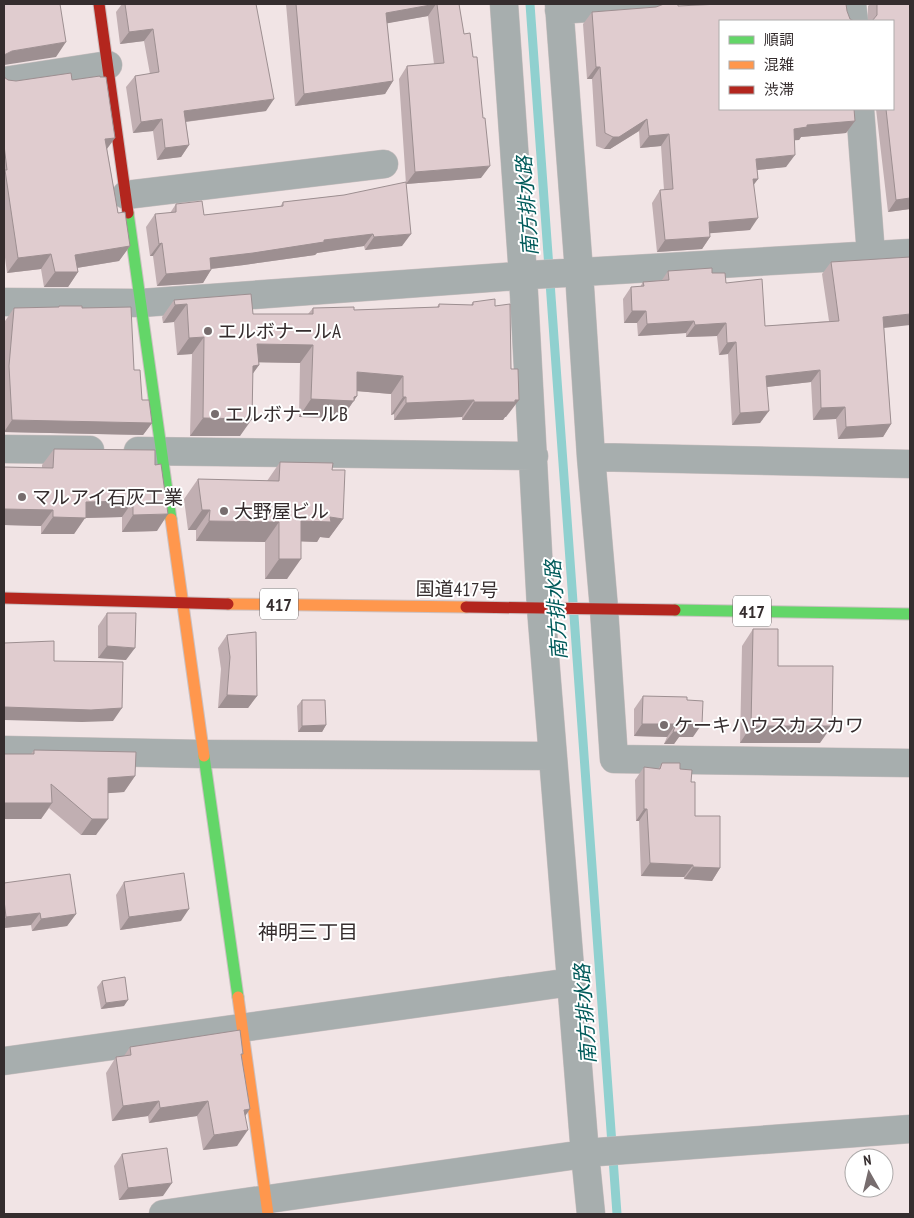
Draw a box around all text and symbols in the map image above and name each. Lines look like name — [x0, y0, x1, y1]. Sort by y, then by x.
legend — [719, 20, 894, 110]
text: 順調 — [764, 30, 794, 49]
text: 混雑 — [764, 55, 794, 74]
text: 渋滞 — [764, 80, 794, 99]
water label: 南方排水路 — [510, 153, 543, 257]
place label: エルボナールA — [218, 319, 341, 343]
marker: エルボナールA — [202, 325, 214, 337]
place label: エルボナールB — [225, 402, 348, 426]
marker: エルボナールB — [209, 408, 221, 420]
place label: マルアイ石灰工業 — [32, 485, 183, 509]
marker: マルアイ石灰工業 — [16, 491, 28, 503]
place label: 大野屋ビル — [234, 499, 329, 523]
marker: 大野屋ビル — [218, 505, 230, 517]
water label: 南方排水路 — [539, 557, 572, 661]
street label: 国道417号 — [415, 576, 499, 602]
road number: 417 — [260, 588, 298, 620]
road number: 417 — [733, 596, 771, 626]
place label: ケーキハウスカスカワ — [674, 713, 864, 737]
marker: ケーキハウスカスカワ — [658, 719, 670, 731]
district label: 神明三丁目 — [258, 919, 358, 945]
water label: 南方排水路 — [568, 961, 601, 1065]
north arrow — [844, 1148, 894, 1198]
text: N — [862, 1151, 872, 1170]

